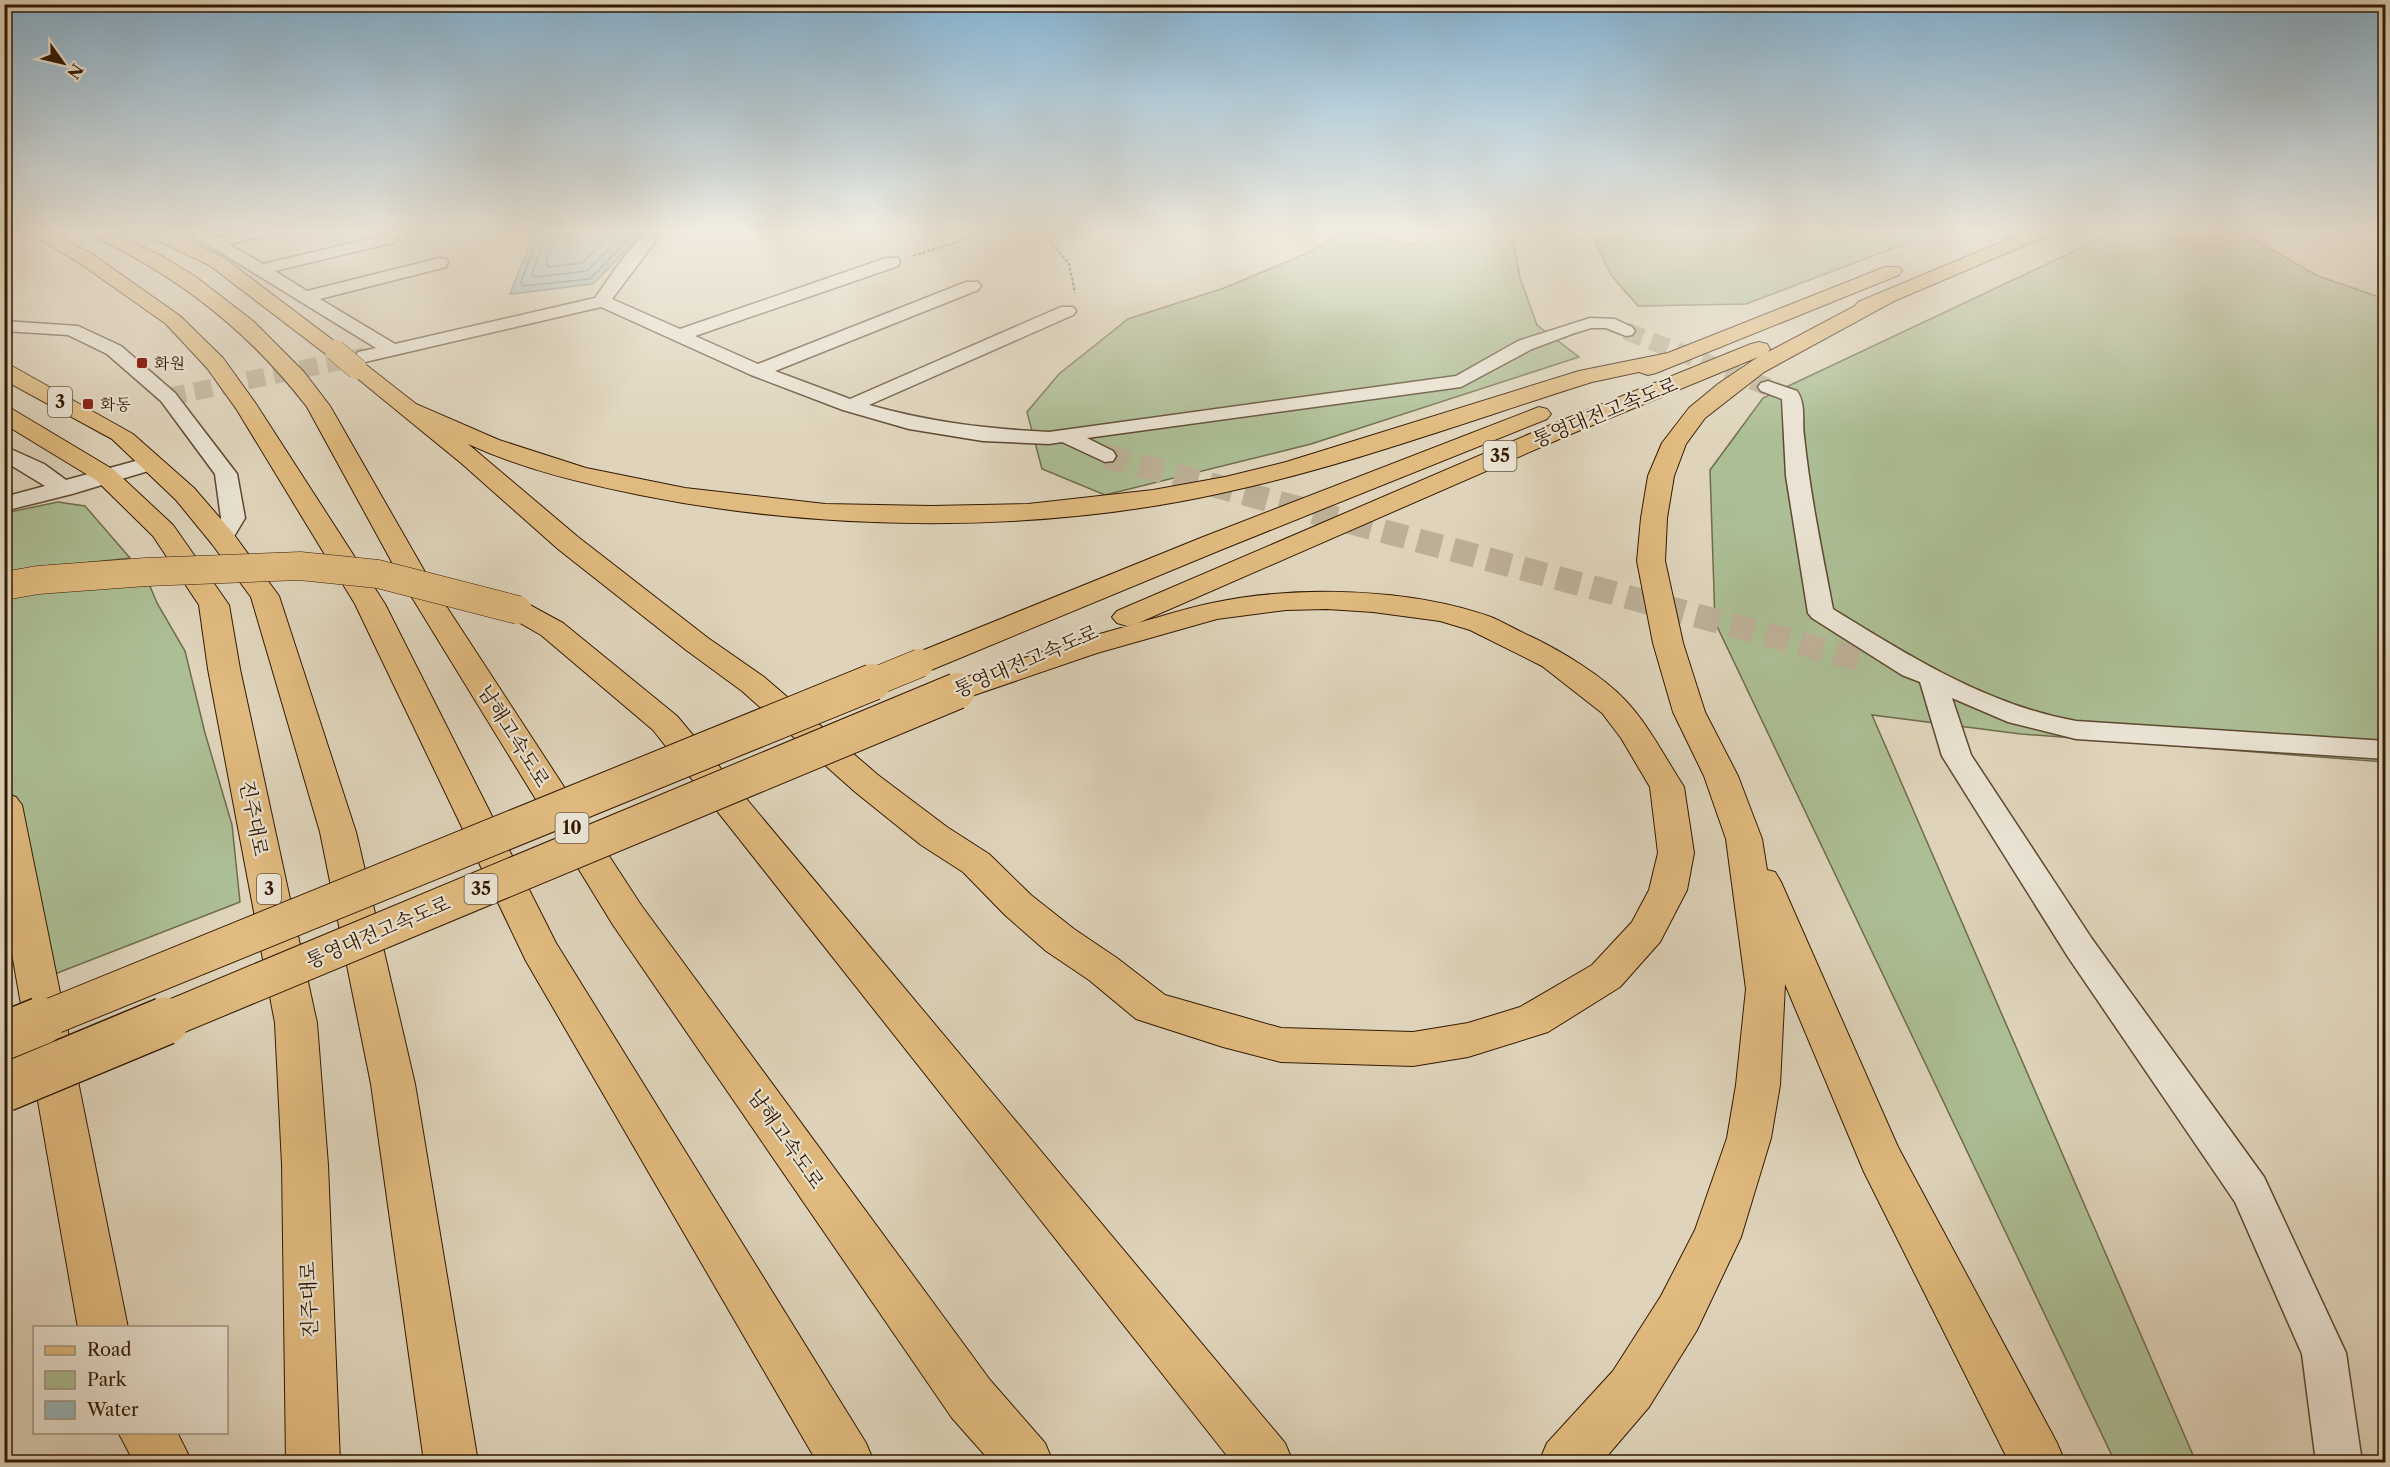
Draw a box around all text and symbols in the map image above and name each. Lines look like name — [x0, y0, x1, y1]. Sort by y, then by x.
north arrow — [33, 33, 93, 93]
text: N — [63, 60, 88, 83]
place label: 화원 — [154, 353, 185, 373]
marker: 화원 — [135, 356, 149, 370]
street label: 통영대전고속도로 — [1529, 372, 1681, 452]
road number: 3 — [48, 387, 72, 417]
place label: 화동 — [100, 394, 131, 414]
marker: 화동 — [81, 397, 95, 411]
road number: 35 — [1484, 441, 1516, 471]
street label: 통영대전고속도로 — [950, 620, 1102, 702]
street label: 남해고속도로 — [473, 680, 555, 792]
street label: 진주대로 — [235, 778, 273, 858]
road number: 10 — [556, 813, 588, 843]
road number: 3 — [257, 874, 281, 904]
road number: 35 — [464, 874, 498, 904]
street label: 통영대전고속도로 — [302, 891, 454, 973]
street label: 남해고속도로 — [743, 1085, 829, 1193]
street label: 진주대로 — [296, 1261, 322, 1339]
legend — [33, 1326, 228, 1434]
text: Road — [87, 1339, 132, 1361]
text: Park — [87, 1369, 128, 1391]
text: Water — [86, 1399, 139, 1421]

